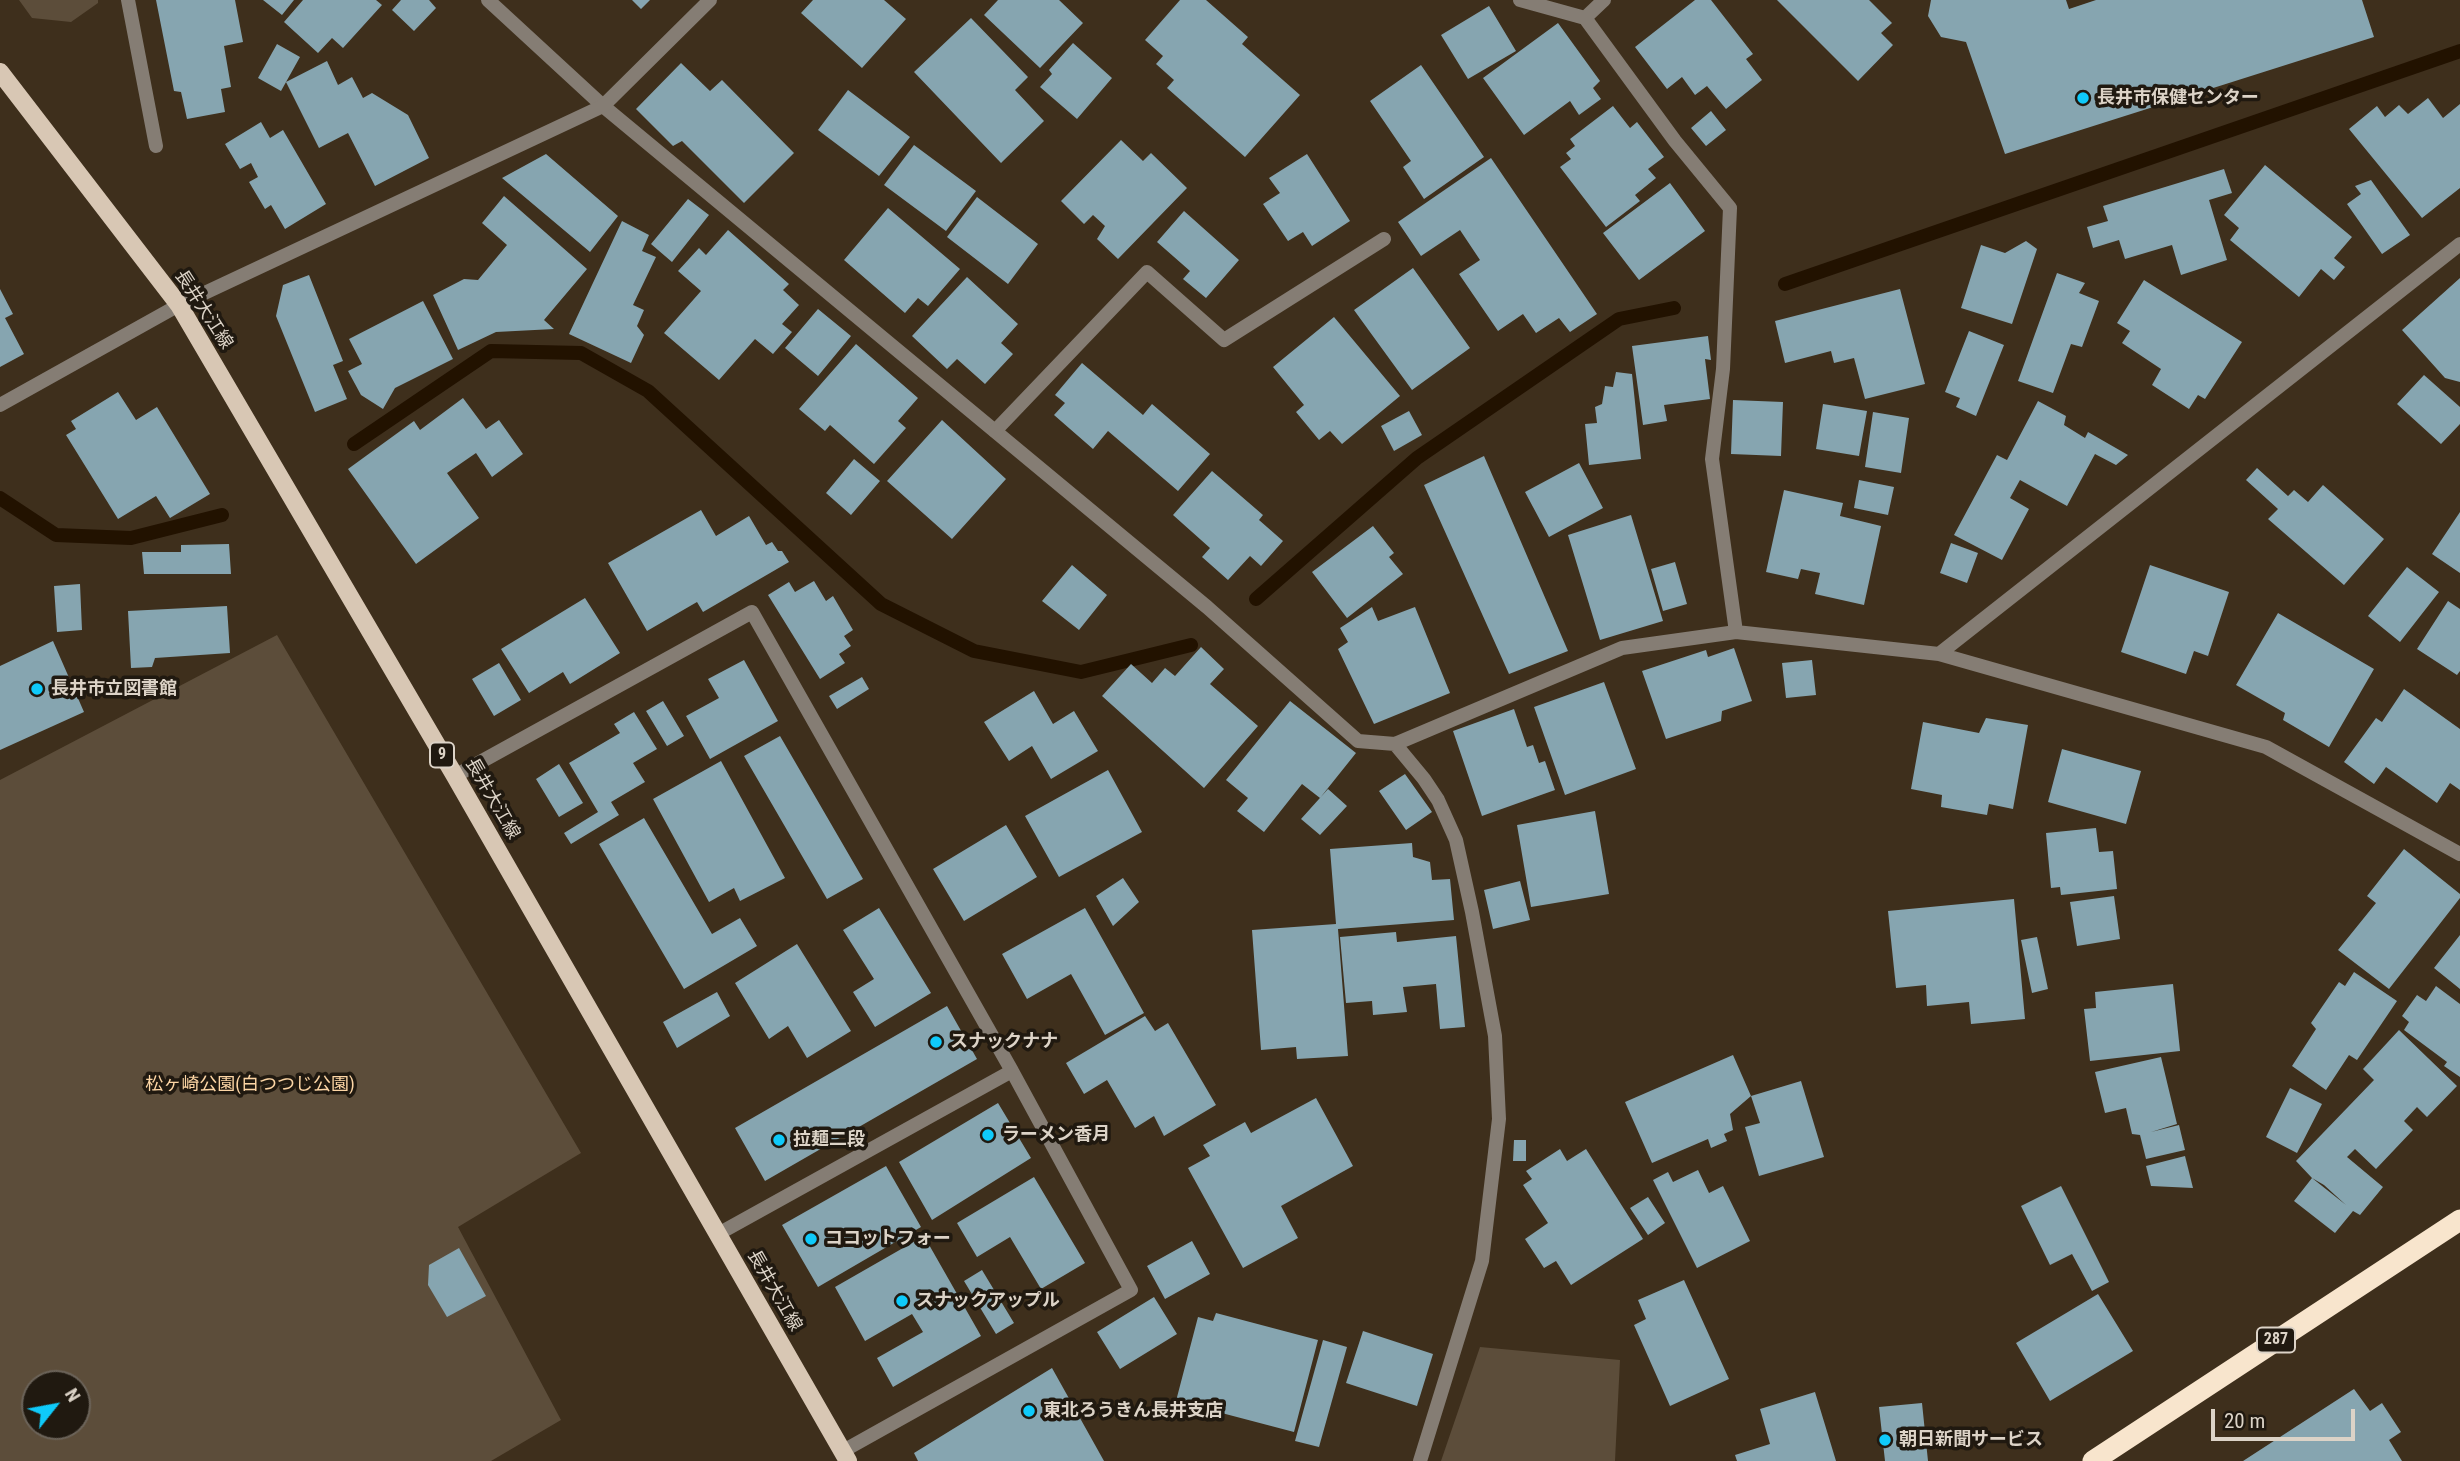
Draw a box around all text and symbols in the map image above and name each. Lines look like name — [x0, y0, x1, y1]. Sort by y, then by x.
place label: 長井市保健センター — [2097, 87, 2259, 109]
marker: 長井市保健センター — [2075, 90, 2091, 106]
street label: 長井大江線 — [169, 266, 237, 354]
place label: 長井市立図書館 — [51, 678, 177, 700]
marker: 長井市立図書館 — [29, 681, 45, 697]
road number: 9 — [430, 742, 454, 768]
street label: 長井大江線 — [460, 755, 524, 843]
place label: スナックナナ — [950, 1031, 1058, 1053]
marker: スナックナナ — [928, 1034, 944, 1050]
park label: 松ヶ崎公園(白つつじ公園) — [145, 1074, 355, 1096]
place label: ラーメン香月 — [1002, 1124, 1110, 1146]
marker: ラーメン香月 — [980, 1127, 996, 1143]
place label: 拉麺二段 — [793, 1129, 865, 1151]
marker: 拉麺二段 — [771, 1132, 787, 1148]
place label: ココットフォー — [825, 1228, 951, 1250]
marker: ココットフォー — [803, 1231, 819, 1247]
street label: 長井大江線 — [742, 1247, 806, 1335]
place label: スナックアップル — [916, 1290, 1060, 1312]
marker: スナックアップル — [894, 1293, 910, 1309]
road number: 287 — [2257, 1328, 2295, 1352]
north arrow — [21, 1370, 91, 1440]
text: N — [60, 1384, 86, 1406]
scale bar — [2215, 1394, 2358, 1438]
place label: 東北ろうきん長井支店 — [1043, 1400, 1223, 1422]
marker: 東北ろうきん長井支店 — [1021, 1403, 1037, 1419]
text: 20 m — [2224, 1409, 2265, 1433]
place label: 朝日新聞サービス — [1899, 1429, 2043, 1451]
marker: 朝日新聞サービス — [1877, 1432, 1893, 1448]

